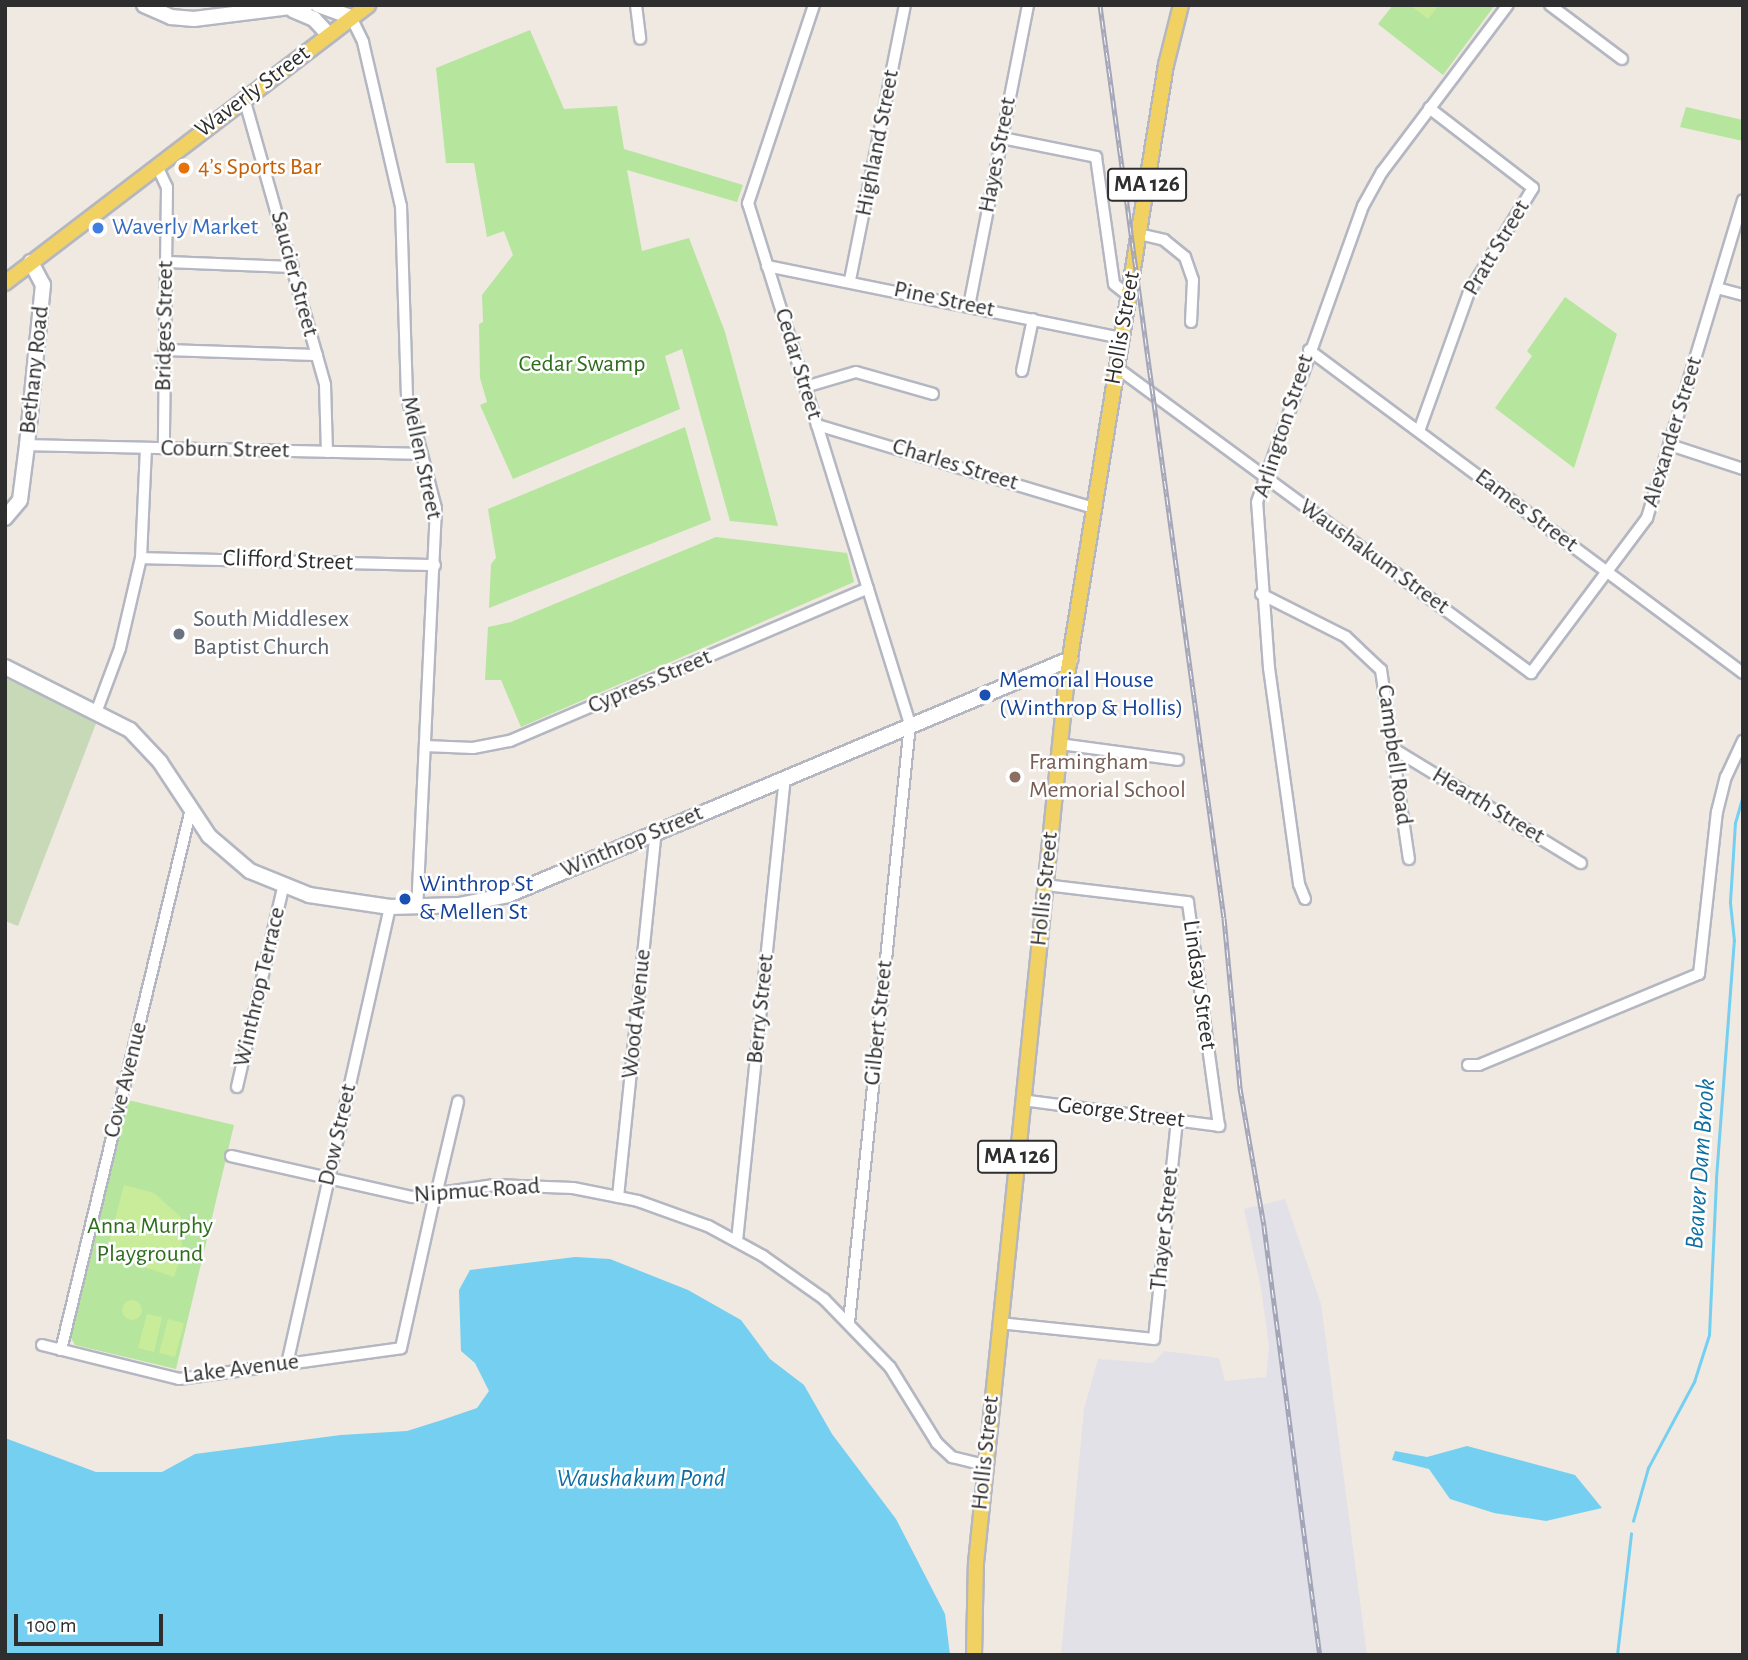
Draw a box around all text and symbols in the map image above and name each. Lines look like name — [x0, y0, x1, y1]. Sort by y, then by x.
street label: Waverly Street — [190, 40, 316, 144]
street label: Highland Street — [850, 67, 906, 219]
street label: Hayes Street — [973, 95, 1023, 215]
place label: 4’s Sports Bar — [198, 154, 321, 182]
marker: 4’s Sports Bar — [176, 160, 192, 176]
road number: MA 126 — [1107, 166, 1187, 204]
street label: Pratt Street — [1457, 195, 1537, 301]
street label: Saucier Street — [263, 208, 325, 340]
place label: Waverly Market — [112, 214, 258, 242]
marker: Waverly Market — [90, 220, 106, 236]
street label: Bridges Street — [149, 260, 181, 392]
street label: Hollis Street — [1099, 269, 1147, 387]
street label: Pine Street — [891, 275, 997, 325]
street label: Bethany Road — [14, 305, 56, 435]
street label: Cedar Street — [767, 305, 829, 423]
park label: Cedar Swamp — [519, 351, 645, 379]
street label: Arlington Street — [1247, 351, 1321, 501]
street label: Alexander Street — [1636, 353, 1710, 511]
street label: Mellen Street — [394, 394, 448, 522]
street label: Charles Street — [889, 432, 1021, 498]
street label: Coburn Street — [160, 434, 290, 466]
street label: Eames Street — [1469, 463, 1583, 559]
street label: Waushakum Street — [1293, 493, 1455, 621]
street label: Clifford Street — [222, 544, 354, 578]
place label: South Middlesex Baptist Church — [193, 606, 349, 662]
marker: South Middlesex Baptist Church — [171, 626, 187, 642]
street label: Cypress Street — [584, 643, 716, 721]
place label: Memorial House (Winthrop & Hollis) — [999, 667, 1183, 723]
street label: Campbell Road — [1370, 683, 1418, 827]
marker: Memorial House (Winthrop & Hollis) — [977, 687, 993, 703]
place label: Framingham Memorial School — [1029, 749, 1186, 805]
street label: Hearth Street — [1426, 761, 1550, 851]
marker: Framingham Memorial School — [1007, 769, 1023, 785]
street label: Winthrop Street — [557, 799, 707, 885]
street label: Hollis Street — [1025, 830, 1065, 948]
place label: Winthrop St & Mellen St — [419, 871, 533, 927]
marker: Winthrop St & Mellen St — [397, 891, 413, 907]
street label: Winthrop Terrace — [228, 904, 292, 1070]
street label: Lindsay Street — [1176, 918, 1222, 1052]
street label: Wood Avenue — [616, 948, 658, 1080]
street label: Berry Street — [741, 953, 781, 1065]
street label: Gilbert Street — [858, 959, 900, 1087]
street label: Cove Avenue — [98, 1019, 154, 1141]
water label: Beaver Dam Brook — [1679, 1078, 1723, 1250]
street label: Dow Street — [312, 1081, 364, 1189]
street label: George Street — [1056, 1091, 1186, 1135]
road number: MA 126 — [977, 1138, 1057, 1176]
street label: Thayer Street — [1144, 1166, 1186, 1292]
street label: Nipmuc Road — [413, 1172, 541, 1210]
park label: Anna Murphy Playground — [87, 1213, 213, 1269]
street label: Lake Avenue — [181, 1348, 301, 1390]
street label: Hollis Street — [966, 1394, 1006, 1512]
water label: Waushakum Pond — [556, 1463, 726, 1495]
scale bar — [18, 1600, 166, 1644]
text: 100 m — [27, 1615, 77, 1636]

